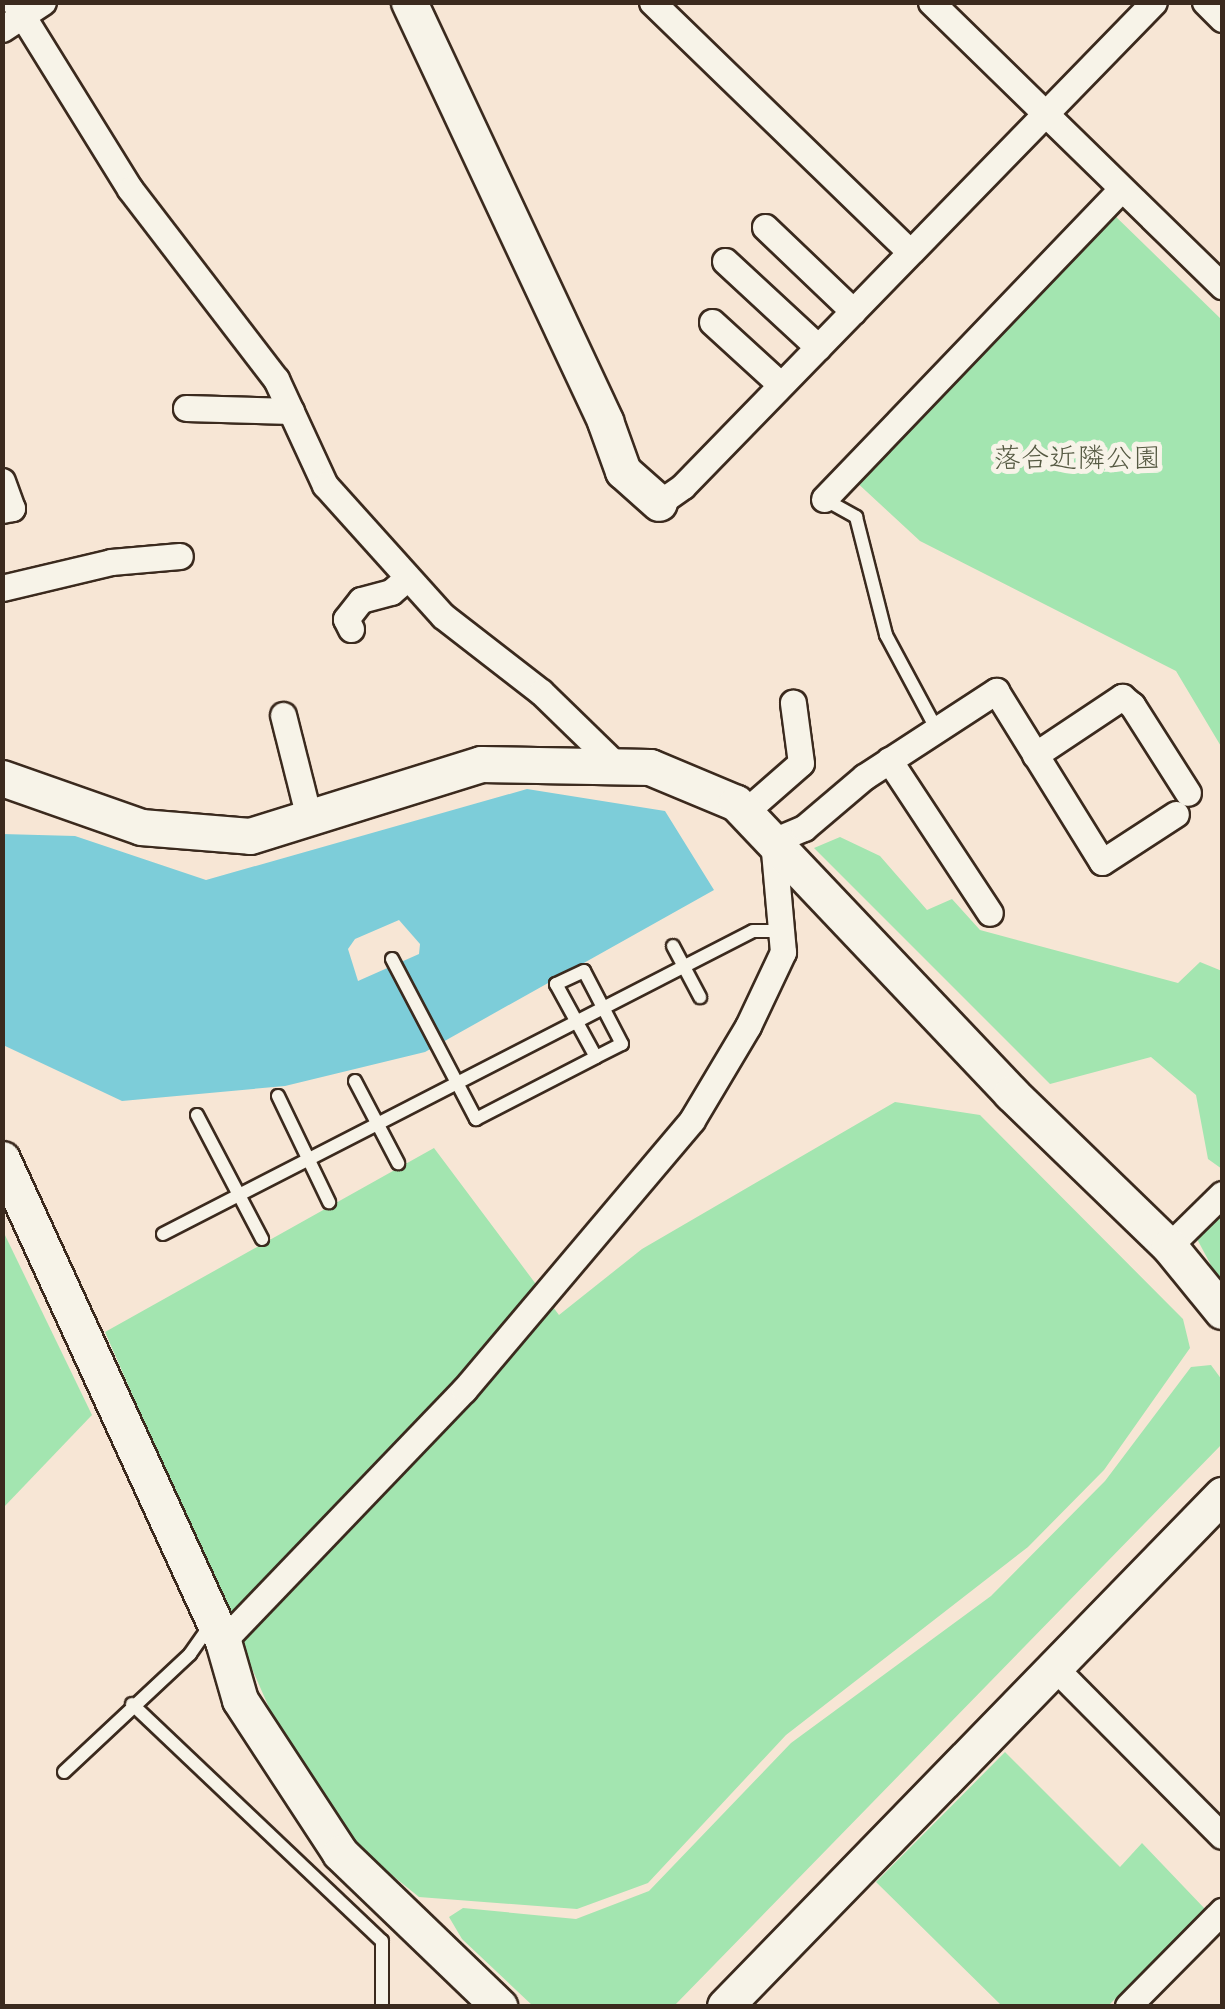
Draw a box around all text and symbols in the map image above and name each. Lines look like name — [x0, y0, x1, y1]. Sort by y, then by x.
park label: 落合近隣公園 — [993, 441, 1161, 475]

